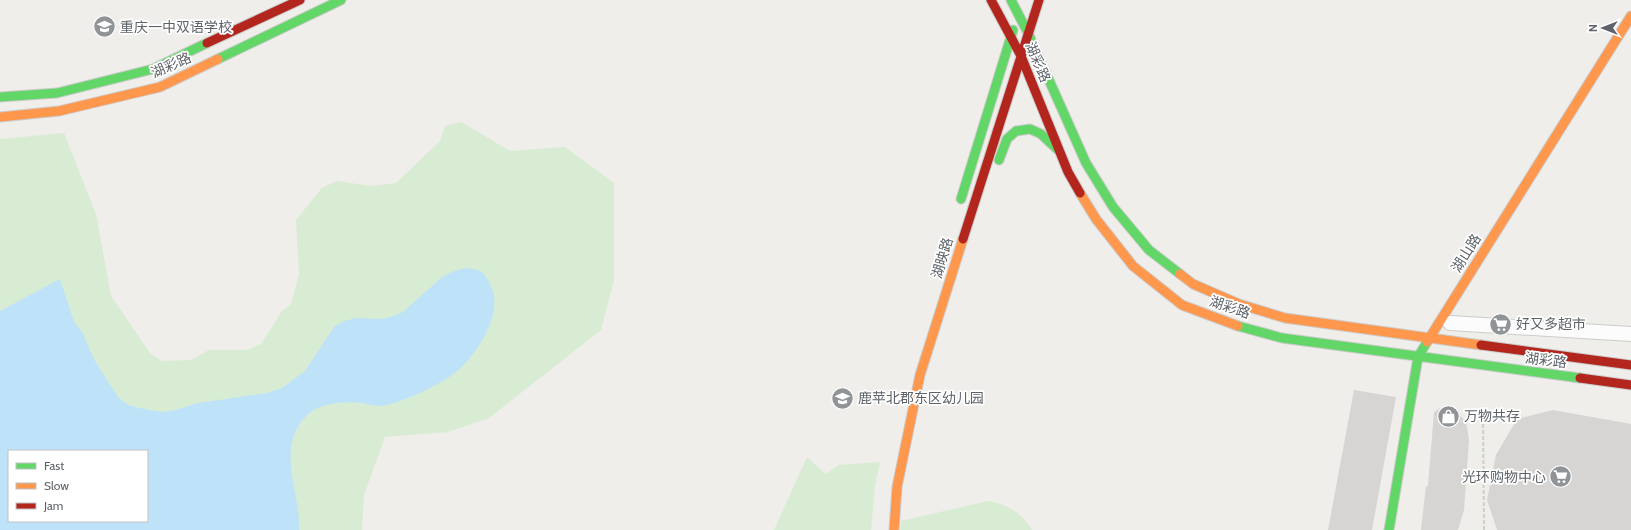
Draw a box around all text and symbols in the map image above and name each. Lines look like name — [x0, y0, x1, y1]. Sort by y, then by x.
north arrow — [1583, 8, 1623, 48]
school or university icon: 重庆一中双语学校 — [92, 14, 118, 40]
place label: 重庆一中双语学校 — [120, 18, 232, 36]
text: N — [1586, 24, 1600, 32]
street label: 湖彩路 — [1022, 39, 1054, 85]
street label: 湖彩路 — [148, 48, 194, 82]
street label: 湖山路 — [1447, 230, 1485, 276]
street label: 湖映路 — [927, 235, 957, 281]
street label: 湖彩路 — [1207, 292, 1253, 322]
supermarket icon: 好又多超市 — [1487, 311, 1513, 337]
place label: 好又多超市 — [1516, 315, 1586, 333]
street label: 湖彩路 — [1524, 349, 1568, 371]
school or university icon: 鹿苹北郡东区幼儿园 — [829, 385, 855, 411]
place label: 鹿苹北郡东区幼儿园 — [858, 389, 984, 407]
shop icon: 万物共存 — [1435, 403, 1461, 429]
place label: 万物共存 — [1464, 407, 1520, 425]
legend — [8, 450, 148, 522]
text: Fast — [44, 458, 64, 473]
supermarket icon: 光环购物中心 — [1548, 464, 1574, 490]
place label: 光环购物中心 — [1462, 468, 1546, 486]
text: Slow — [44, 478, 69, 493]
text: Jam — [43, 498, 63, 513]

